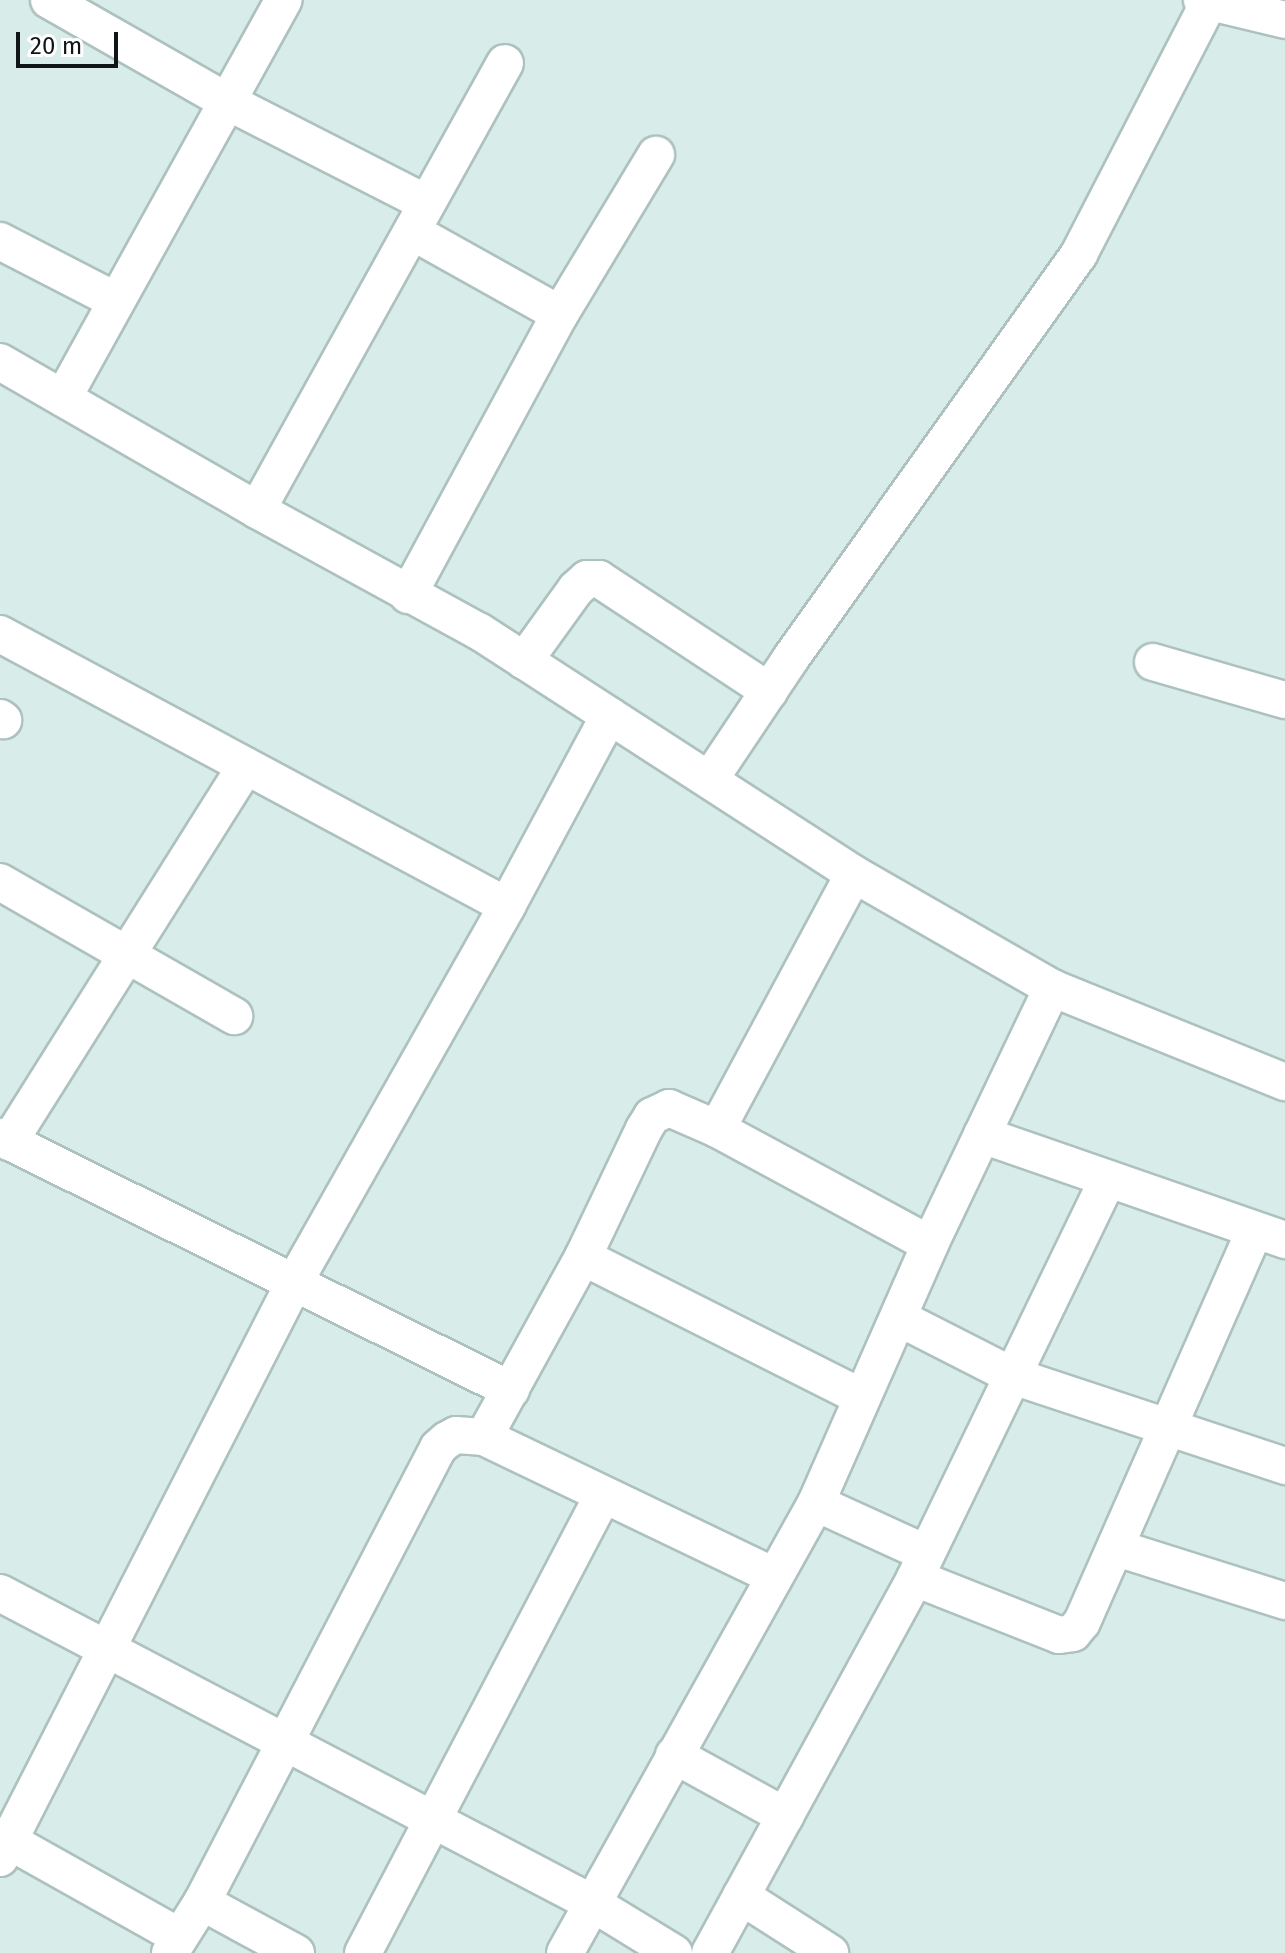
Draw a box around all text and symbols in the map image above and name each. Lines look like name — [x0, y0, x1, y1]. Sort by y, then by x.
scale bar — [20, 16, 122, 66]
text: 20 m — [30, 32, 82, 60]

